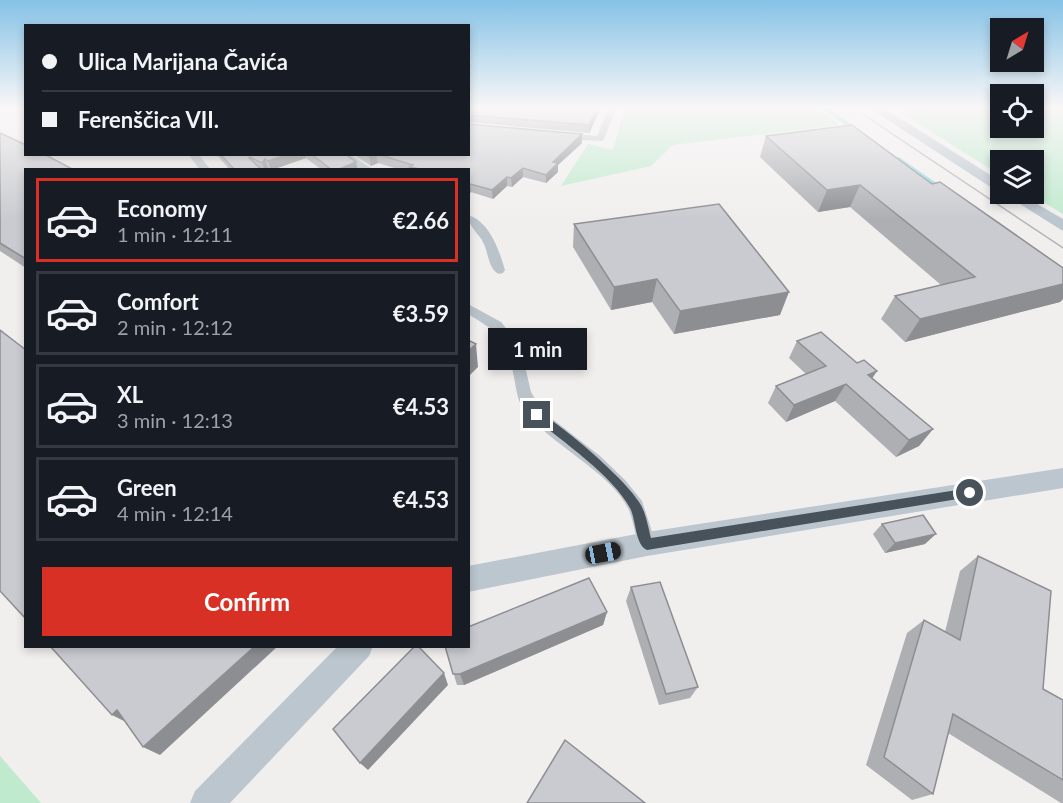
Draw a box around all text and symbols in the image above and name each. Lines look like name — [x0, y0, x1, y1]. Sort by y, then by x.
north arrow — [990, 18, 1044, 72]
map controls — [990, 18, 1044, 204]
text: Ulica Marijana Čavića — [78, 48, 288, 75]
button: locate — [990, 84, 1044, 138]
text: Ferenščica VII. — [78, 106, 219, 133]
button: layers — [990, 150, 1044, 204]
icon: car — [45, 193, 99, 247]
text: Economy — [117, 195, 207, 222]
text: €2.66 — [393, 207, 449, 234]
text: 1 min · 12:11 — [117, 222, 233, 246]
icon: car — [45, 286, 99, 340]
text: Comfort — [117, 288, 199, 315]
text: €3.59 — [393, 300, 449, 327]
text: 2 min · 12:12 — [117, 315, 233, 339]
callout: 1 min — [488, 328, 586, 370]
text: 1 min — [513, 337, 562, 361]
icon: car — [45, 379, 99, 433]
text: XL — [117, 381, 143, 408]
text: €4.53 — [393, 393, 449, 420]
route end — [523, 401, 550, 428]
text: 3 min · 12:13 — [117, 408, 233, 432]
icon: car — [45, 472, 99, 526]
text: Green — [117, 474, 177, 501]
route start — [956, 479, 983, 506]
text: €4.53 — [393, 486, 449, 513]
text: 4 min · 12:14 — [117, 501, 233, 525]
car — [584, 541, 622, 565]
button: Confirm — [42, 567, 452, 636]

